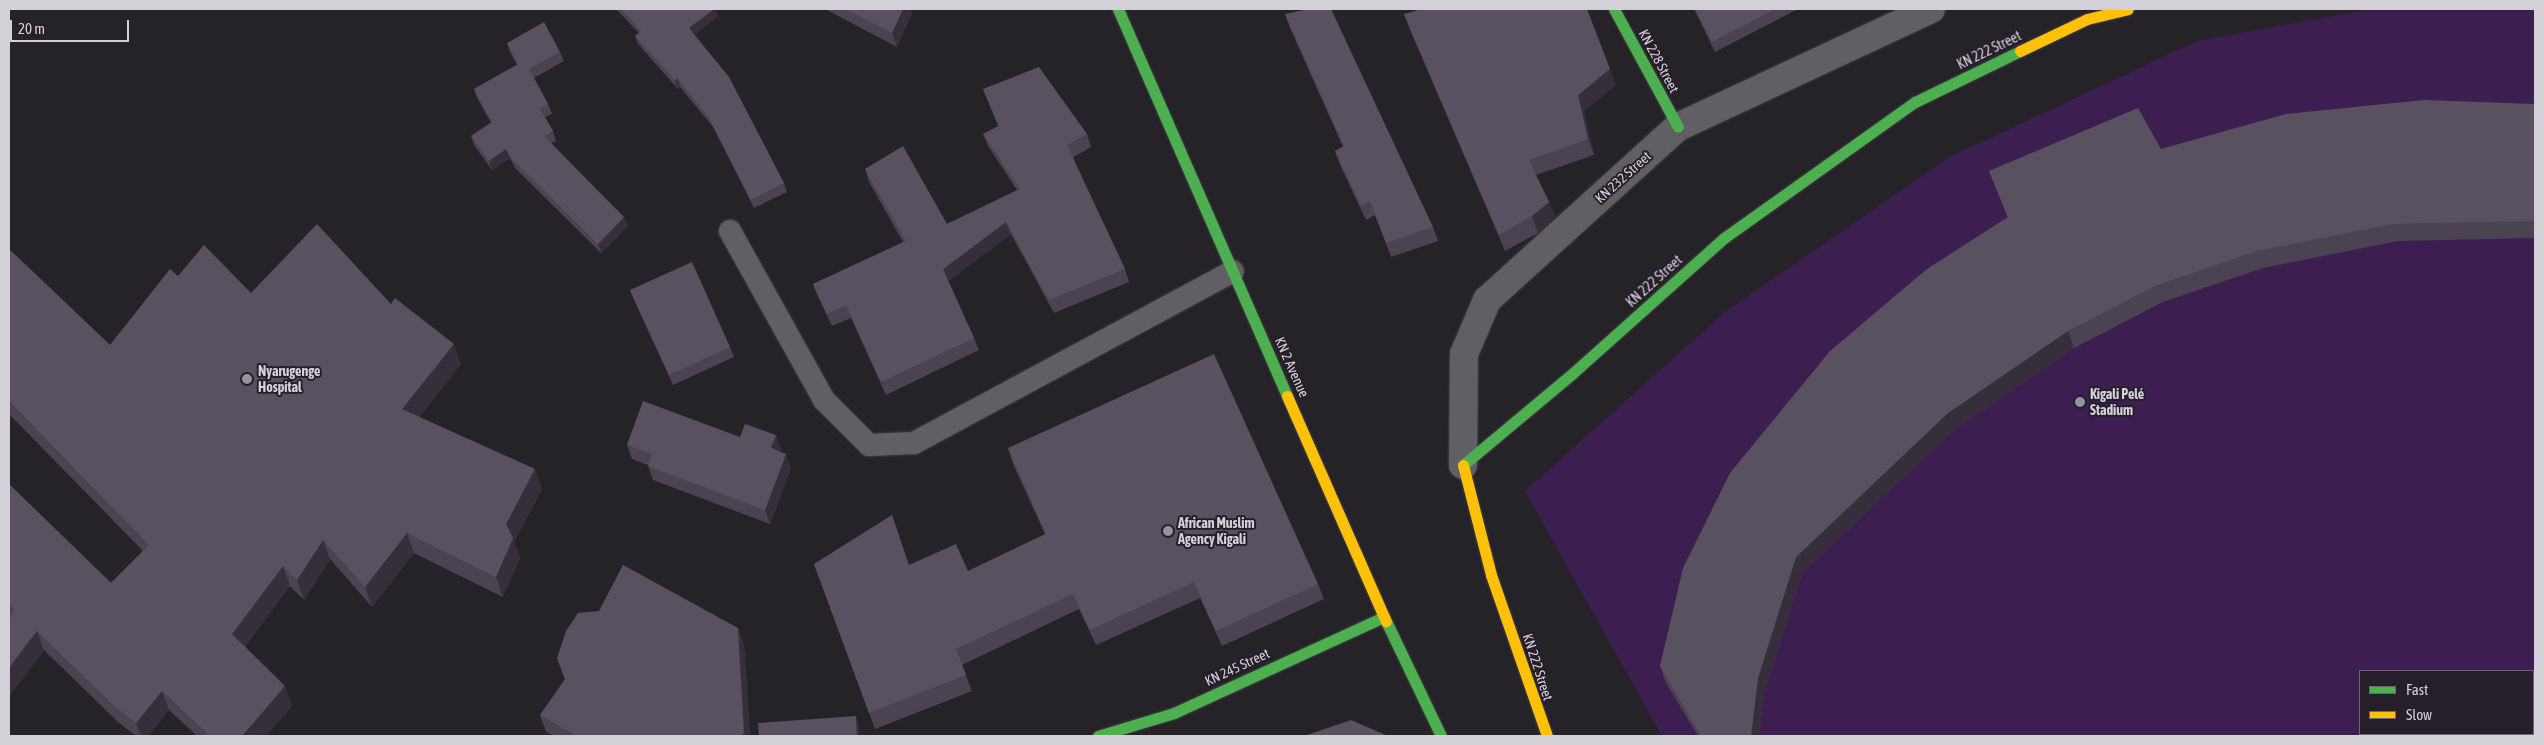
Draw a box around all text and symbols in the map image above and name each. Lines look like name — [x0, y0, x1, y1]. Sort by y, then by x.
scale bar — [12, 10, 131, 42]
text: 20 m — [18, 20, 45, 37]
street label: KN 228 Street — [1635, 26, 1683, 96]
street label: KN 222 Street — [1954, 27, 2024, 73]
street label: KN 232 Street — [1592, 148, 1654, 206]
street label: KN 222 Street — [1623, 252, 1685, 310]
street label: KN 2 Avenue — [1271, 334, 1313, 400]
place label: Nyarugenge Hospital — [258, 363, 320, 396]
marker: Nyarugenge Hospital — [240, 372, 254, 386]
place label: Kigali Pelé Stadium — [2090, 386, 2144, 418]
marker: Kigali Pelé Stadium — [2074, 396, 2086, 408]
place label: African Muslim Agency Kigali — [1178, 515, 1255, 548]
marker: African Muslim Agency Kigali — [1162, 525, 1174, 537]
street label: KN 222 Street — [1519, 631, 1557, 703]
street label: KN 245 Street — [1202, 645, 1272, 689]
legend — [2359, 670, 2534, 735]
text: Fast — [2406, 681, 2428, 698]
text: Slow — [2406, 706, 2432, 723]

